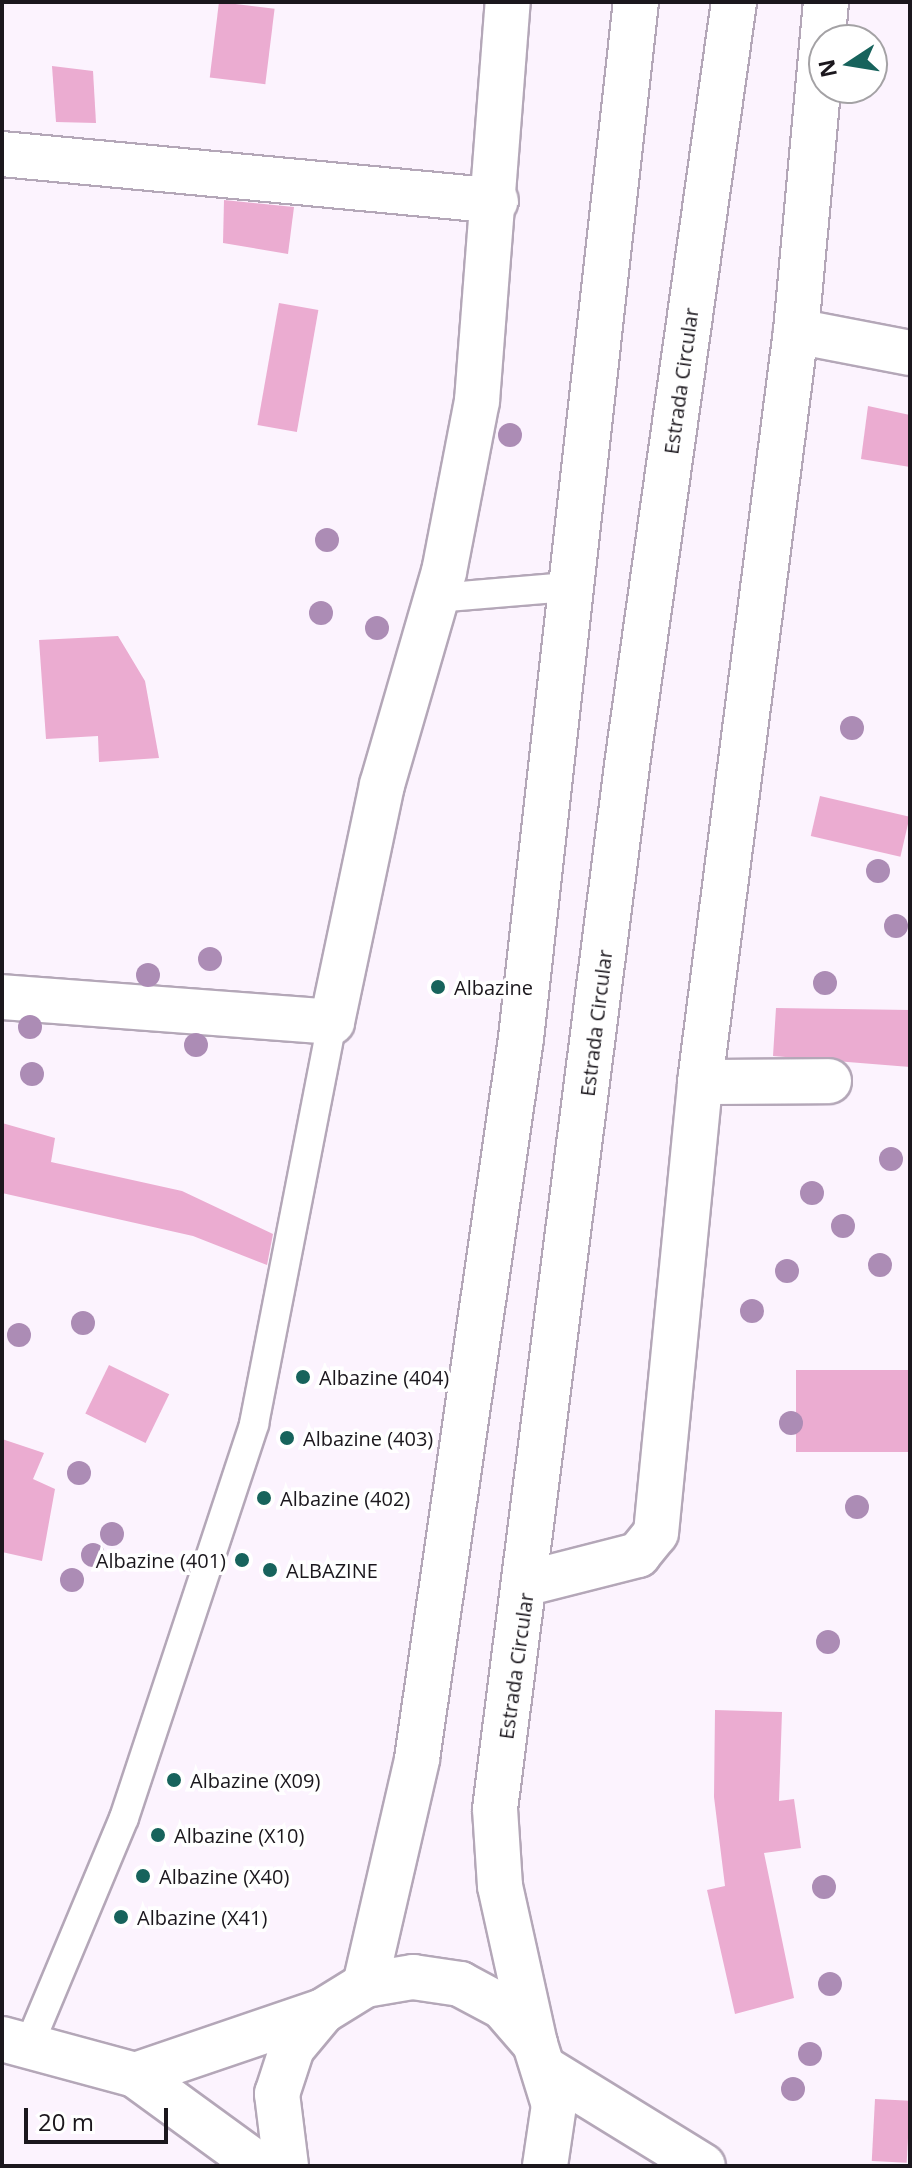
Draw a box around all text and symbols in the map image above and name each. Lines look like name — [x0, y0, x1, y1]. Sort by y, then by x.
north arrow — [808, 24, 888, 104]
text: N — [810, 57, 843, 80]
street label: Estrada Circular — [659, 306, 703, 456]
street label: Estrada Circular — [575, 948, 617, 1098]
place label: Albazine — [454, 975, 533, 999]
marker: Albazine — [429, 978, 447, 996]
place label: Albazine (404) — [319, 1365, 449, 1389]
marker: Albazine (404) — [294, 1368, 312, 1386]
place label: Albazine (403) — [303, 1426, 433, 1450]
marker: Albazine (403) — [278, 1429, 296, 1447]
place label: Albazine (402) — [280, 1486, 410, 1510]
marker: Albazine (402) — [255, 1489, 273, 1507]
place label: Albazine (401) — [96, 1548, 226, 1572]
marker: Albazine (401) — [233, 1551, 251, 1569]
place label: ALBAZINE — [286, 1558, 378, 1582]
marker: ALBAZINE — [261, 1561, 279, 1579]
street label: Estrada Circular — [494, 1591, 538, 1741]
place label: Albazine (X09) — [190, 1768, 320, 1792]
marker: Albazine (X09) — [165, 1771, 183, 1789]
place label: Albazine (X10) — [174, 1823, 304, 1847]
marker: Albazine (X10) — [149, 1826, 167, 1844]
place label: Albazine (X40) — [159, 1864, 289, 1888]
marker: Albazine (X40) — [134, 1867, 152, 1885]
place label: Albazine (X41) — [137, 1905, 267, 1929]
marker: Albazine (X41) — [112, 1908, 130, 1926]
scale bar — [28, 2092, 172, 2142]
text: 20 m — [38, 2105, 94, 2138]

